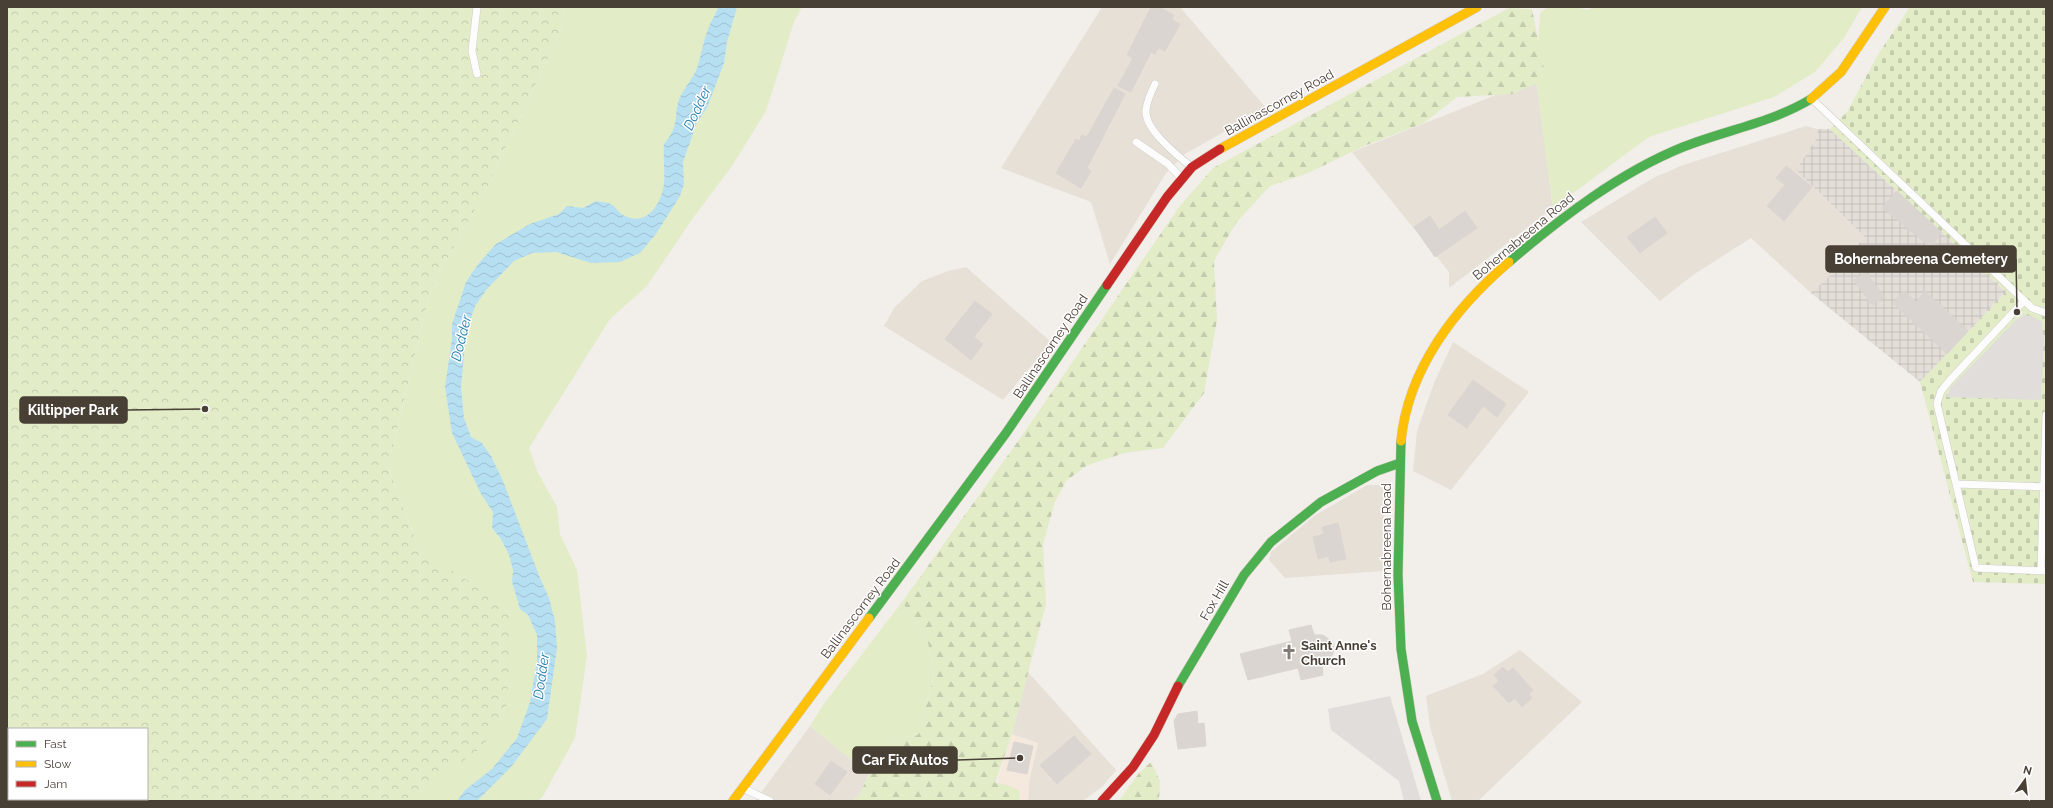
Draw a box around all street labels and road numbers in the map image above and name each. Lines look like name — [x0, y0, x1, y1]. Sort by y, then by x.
street label: Ballinascorney Road — [1222, 66, 1336, 139]
street label: Bohernabreena Road — [1470, 190, 1577, 283]
street label: Ballinascorney Road — [1010, 291, 1091, 401]
street label: Bohernabreena Road — [1379, 483, 1394, 611]
street label: Ballinascorney Road — [818, 555, 903, 662]
street label: Fox Hill — [1197, 577, 1232, 623]

